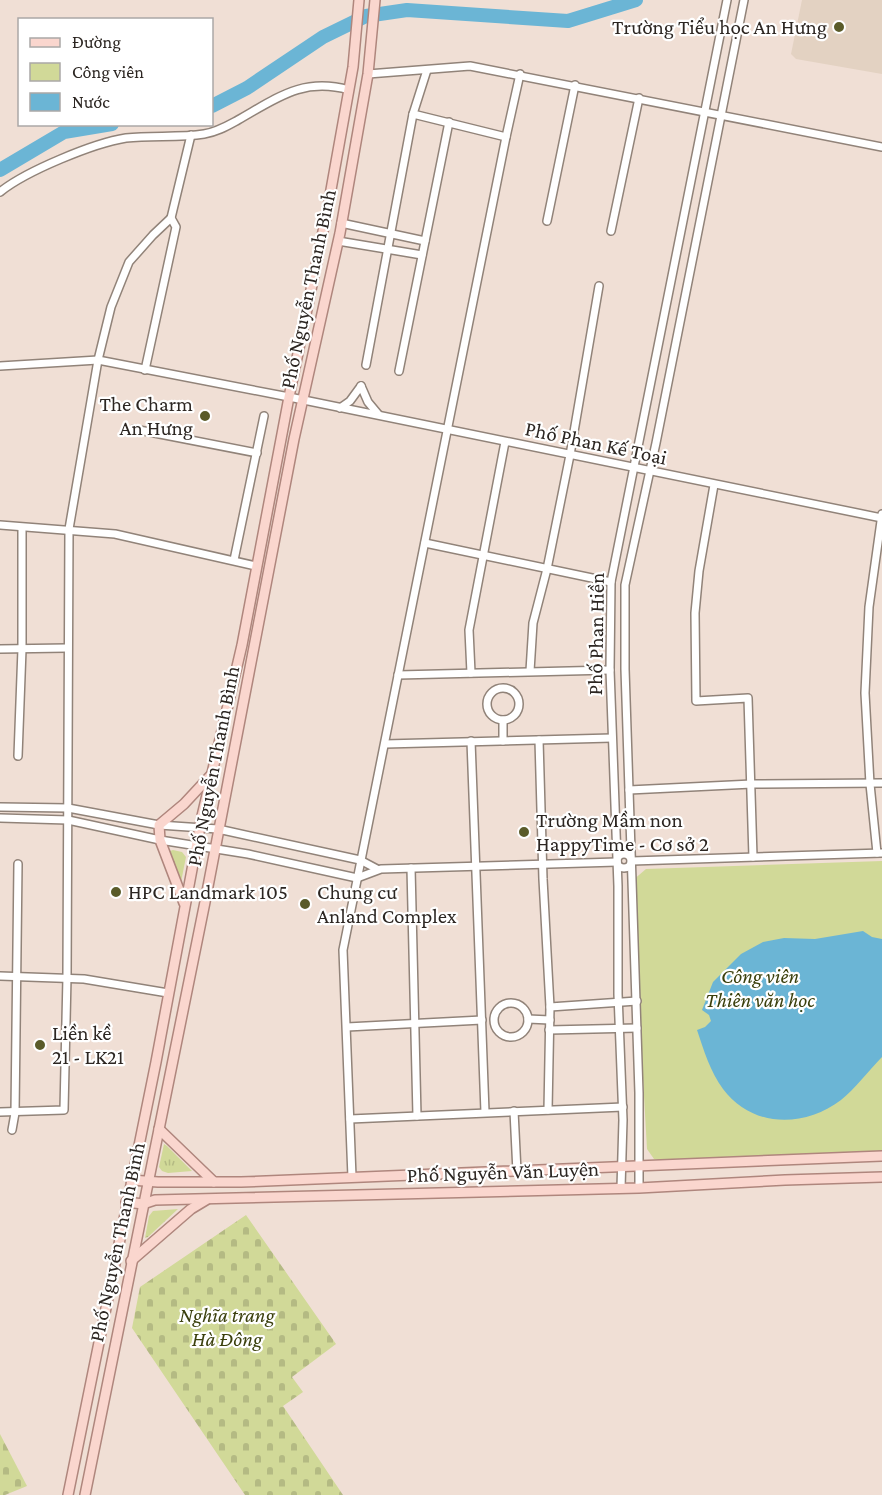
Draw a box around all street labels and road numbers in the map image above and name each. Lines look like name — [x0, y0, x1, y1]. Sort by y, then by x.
street label: Phố Nguyễn Thanh Bình — [275, 187, 341, 391]
street label: Phố Phan Kế Toại — [523, 416, 669, 470]
street label: Phố Phan Hiền — [583, 572, 609, 696]
street label: Phố Nguyễn Thanh Bình — [182, 664, 244, 868]
street label: Phố Nguyễn Thanh Bình — [84, 1140, 150, 1344]
street label: Phố Nguyễn Văn Luyện — [406, 1157, 600, 1187]

